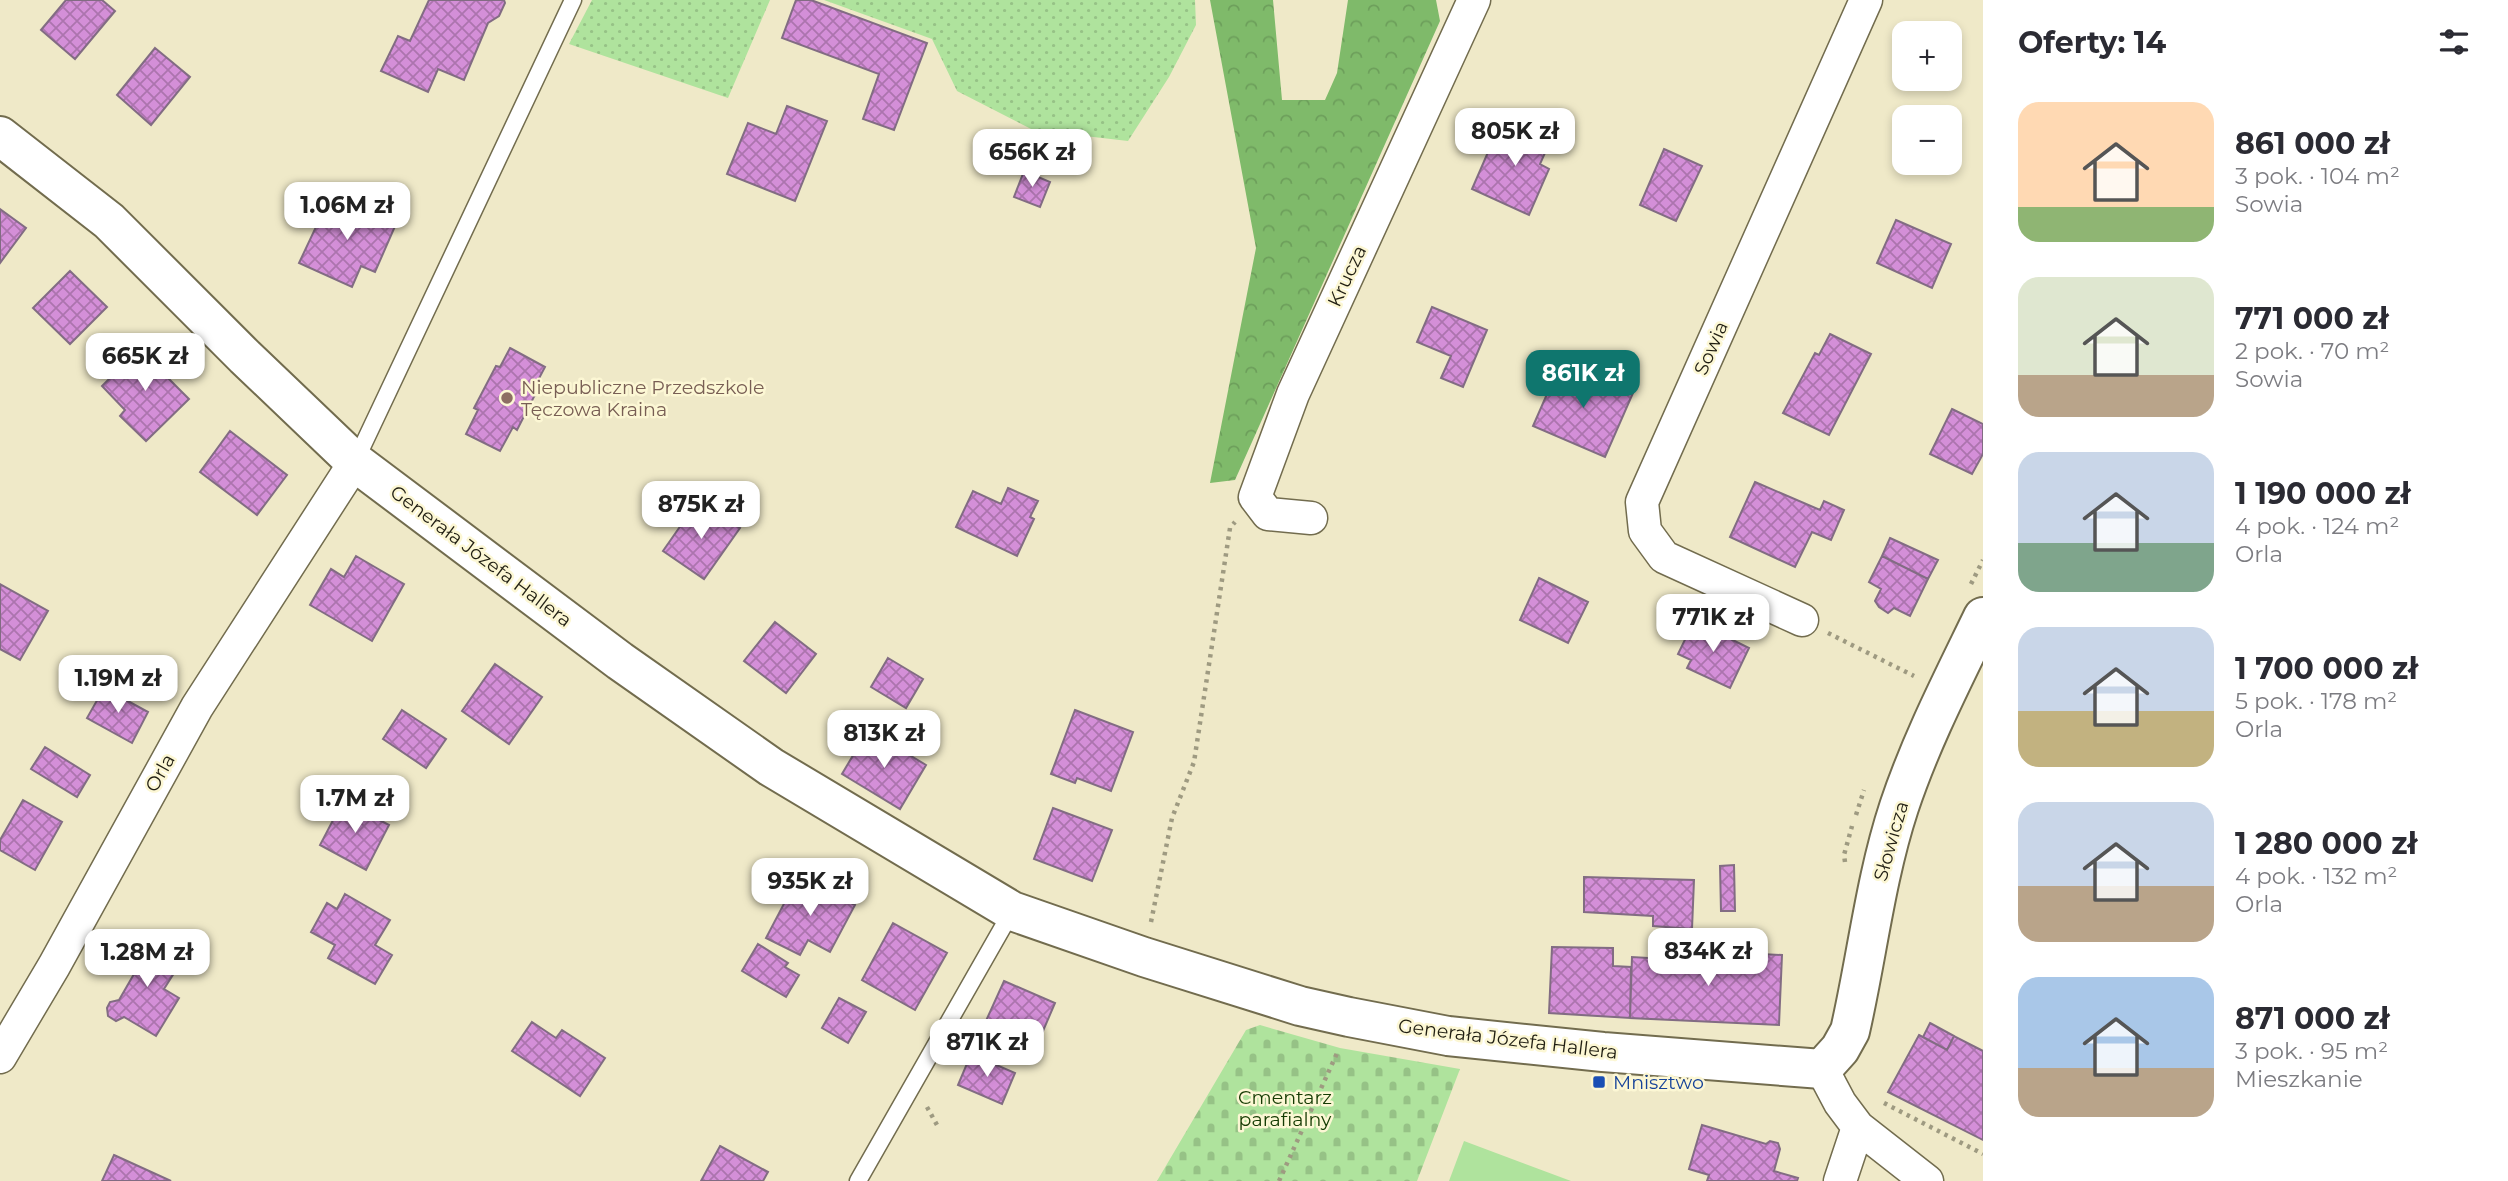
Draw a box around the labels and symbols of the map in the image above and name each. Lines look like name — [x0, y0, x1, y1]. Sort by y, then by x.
pin: 805K zł — [1450, 108, 1580, 168]
pin: 656K zł — [967, 130, 1097, 189]
pin: 1.06M zł — [275, 182, 419, 242]
street label: Krucza — [1323, 242, 1371, 310]
street label: Sowia — [1689, 318, 1733, 378]
pin: 665K zł — [80, 334, 210, 393]
pin: 861K zł — [1518, 350, 1648, 410]
place label: Niepubliczne Przedszkole Tęczowa Kraina — [521, 376, 765, 421]
marker: Niepubliczne Przedszkole Tęczowa Kraina — [499, 390, 515, 406]
street label: Generała Józefa Hallera — [386, 480, 576, 632]
pin: 875K zł — [636, 482, 766, 541]
pin: 771K zł — [1648, 594, 1778, 654]
pin: 1.19M zł — [46, 656, 190, 715]
pin: 813K zł — [819, 710, 949, 770]
street label: Orla — [140, 750, 180, 796]
pin: 1.7M zł — [290, 776, 420, 835]
street label: Słowicza — [1869, 798, 1913, 884]
pin: 935K zł — [745, 858, 875, 918]
pin: 834K zł — [1643, 928, 1773, 988]
pin: 1.28M zł — [75, 930, 219, 989]
street label: Generała Józefa Hallera — [1397, 1014, 1619, 1064]
pin: 871K zł — [922, 1020, 1052, 1079]
place label: Mnisztwo — [1613, 1071, 1704, 1094]
marker: Mnisztwo — [1591, 1074, 1607, 1090]
park label: Cmentarz parafialny — [1238, 1086, 1332, 1131]

